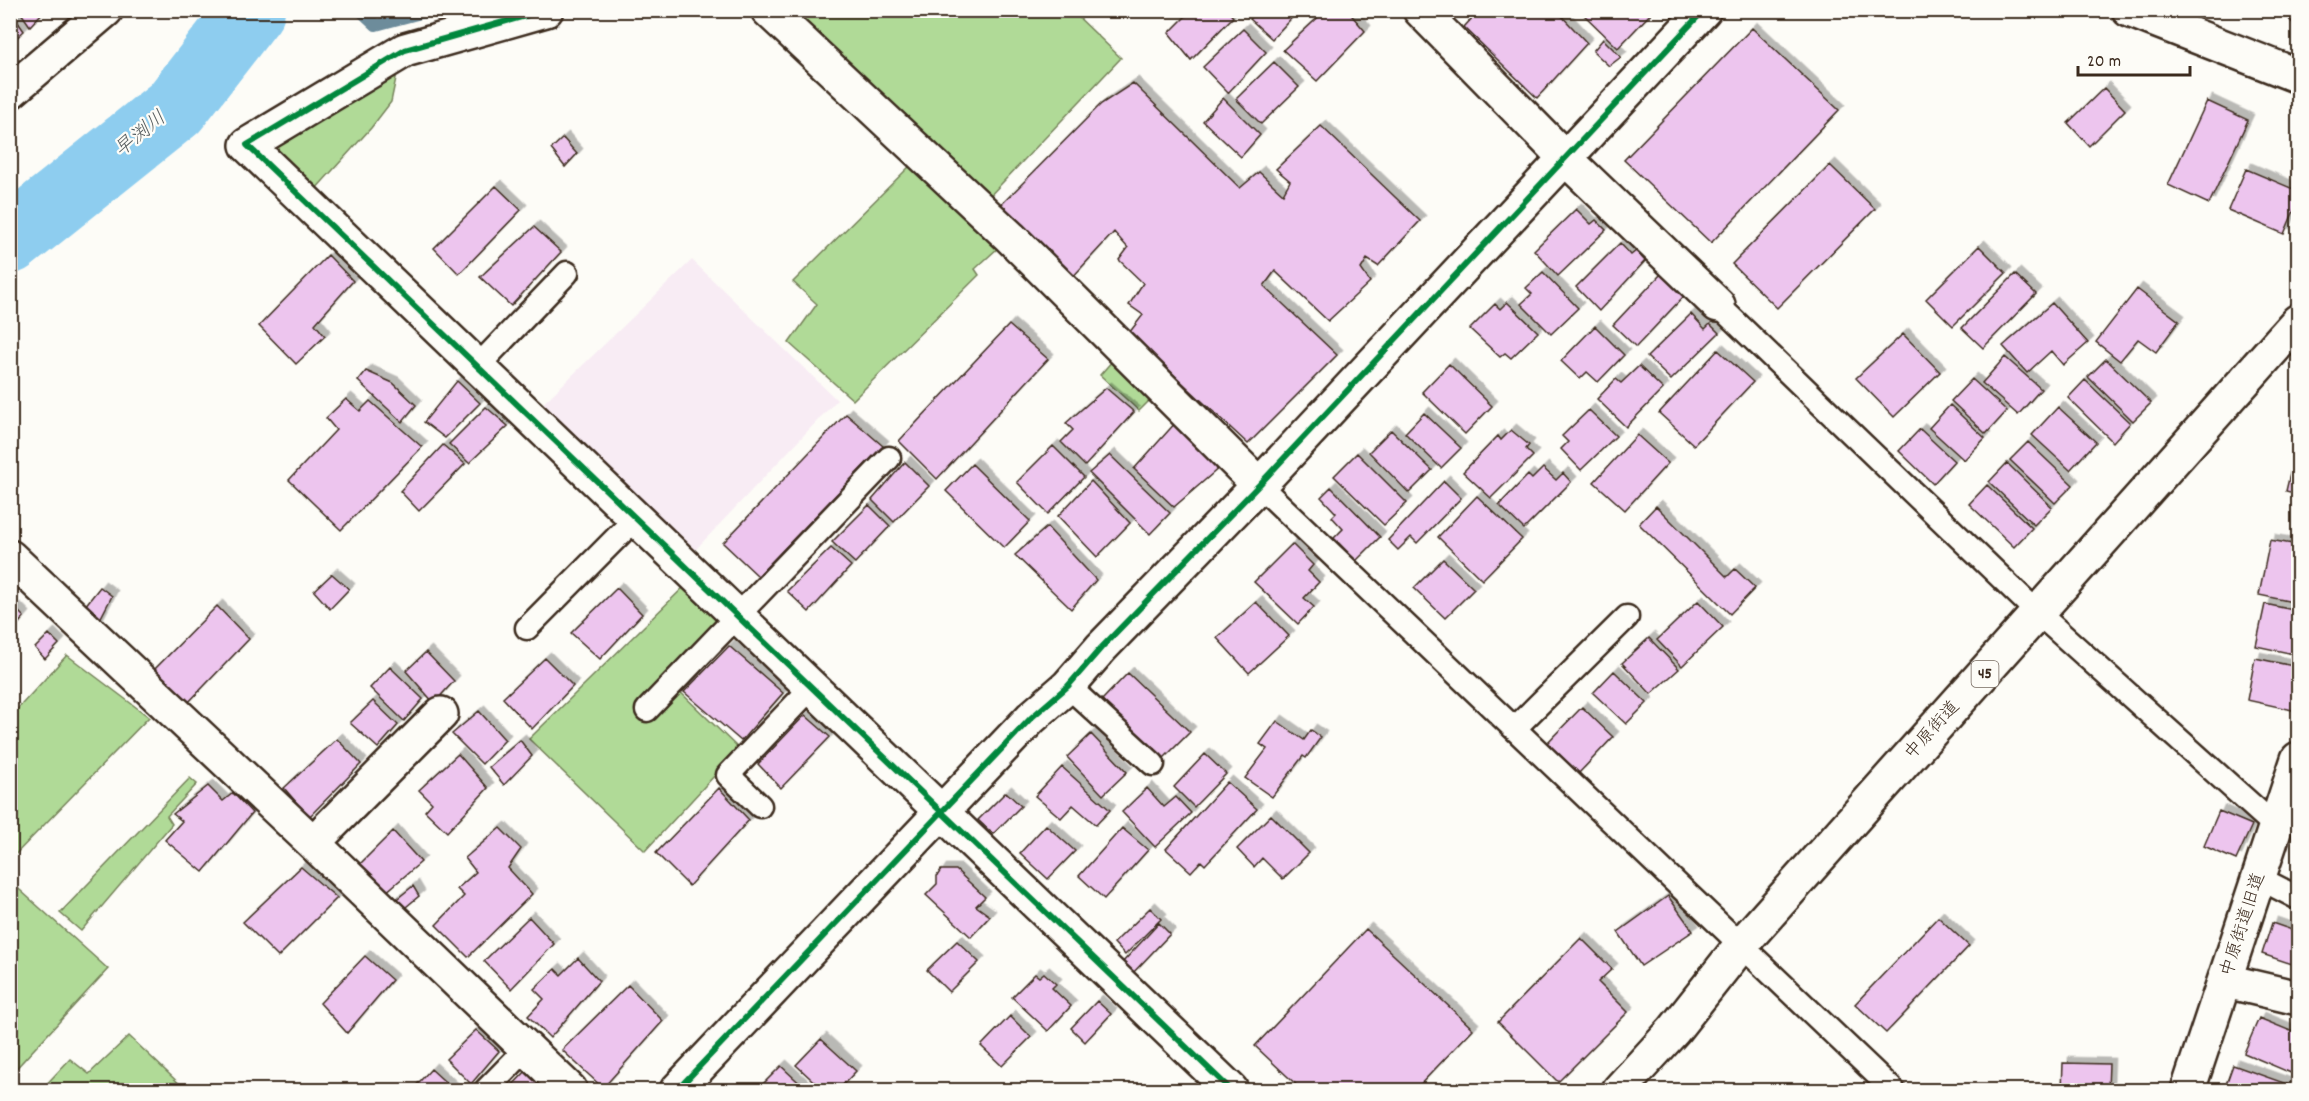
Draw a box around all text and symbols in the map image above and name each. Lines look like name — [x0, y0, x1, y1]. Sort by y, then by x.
scale bar — [2078, 39, 2190, 77]
text: 20 m — [2087, 50, 2121, 75]
water label: 早渕川 — [109, 105, 173, 165]
road number: 45 — [1972, 661, 1998, 687]
street label: 中原街道 — [1900, 696, 1966, 766]
street label: 中原街道旧道 — [2215, 870, 2273, 980]

